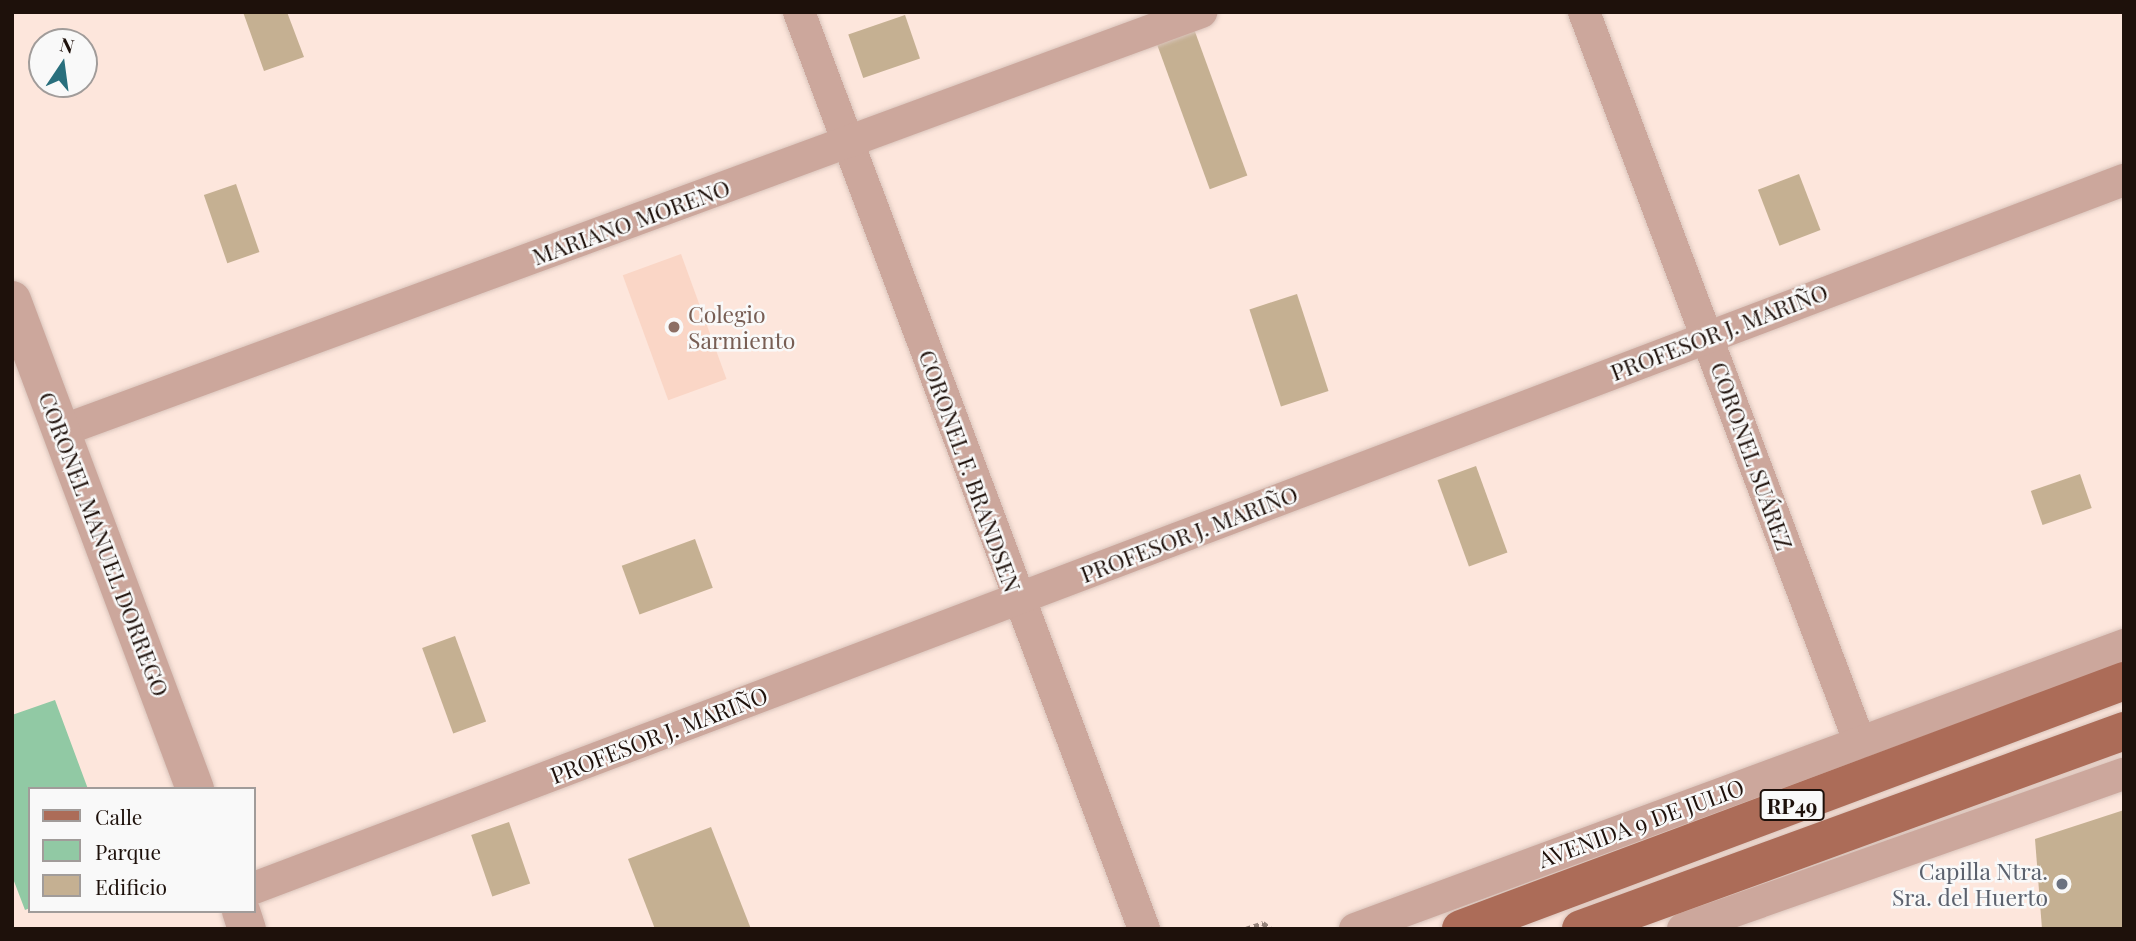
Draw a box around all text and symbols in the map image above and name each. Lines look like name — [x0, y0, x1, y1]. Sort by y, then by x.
north arrow — [28, 28, 98, 98]
text: N — [58, 30, 77, 59]
street label: MARIANO MORENO — [528, 173, 734, 271]
street label: PROFESOR J. MARIÑO — [1606, 278, 1832, 386]
place label: Colegio Sarmiento — [688, 300, 795, 354]
marker: Colegio Sarmiento — [666, 319, 682, 335]
street label: CORONEL F. BRANDSEN — [913, 346, 1027, 596]
street label: CORONEL SUÁREZ — [1705, 358, 1799, 554]
street label: CORONEL MANUEL DORREGO — [33, 388, 175, 700]
street label: PROFESOR J. MARIÑO — [1076, 480, 1302, 588]
street label: PROFESOR J. MARIÑO — [546, 681, 772, 789]
street label: AVENIDA 9 DE JULIO — [1534, 773, 1748, 873]
legend — [28, 787, 256, 913]
road number: RP49 — [1759, 788, 1825, 822]
text: Calle — [95, 802, 142, 830]
text: Parque — [95, 837, 161, 865]
place label: Capilla Ntra. Sra. del Huerto — [1892, 857, 2048, 911]
text: Edificio — [95, 872, 167, 900]
marker: Capilla Ntra. Sra. del Huerto — [2054, 876, 2070, 892]

